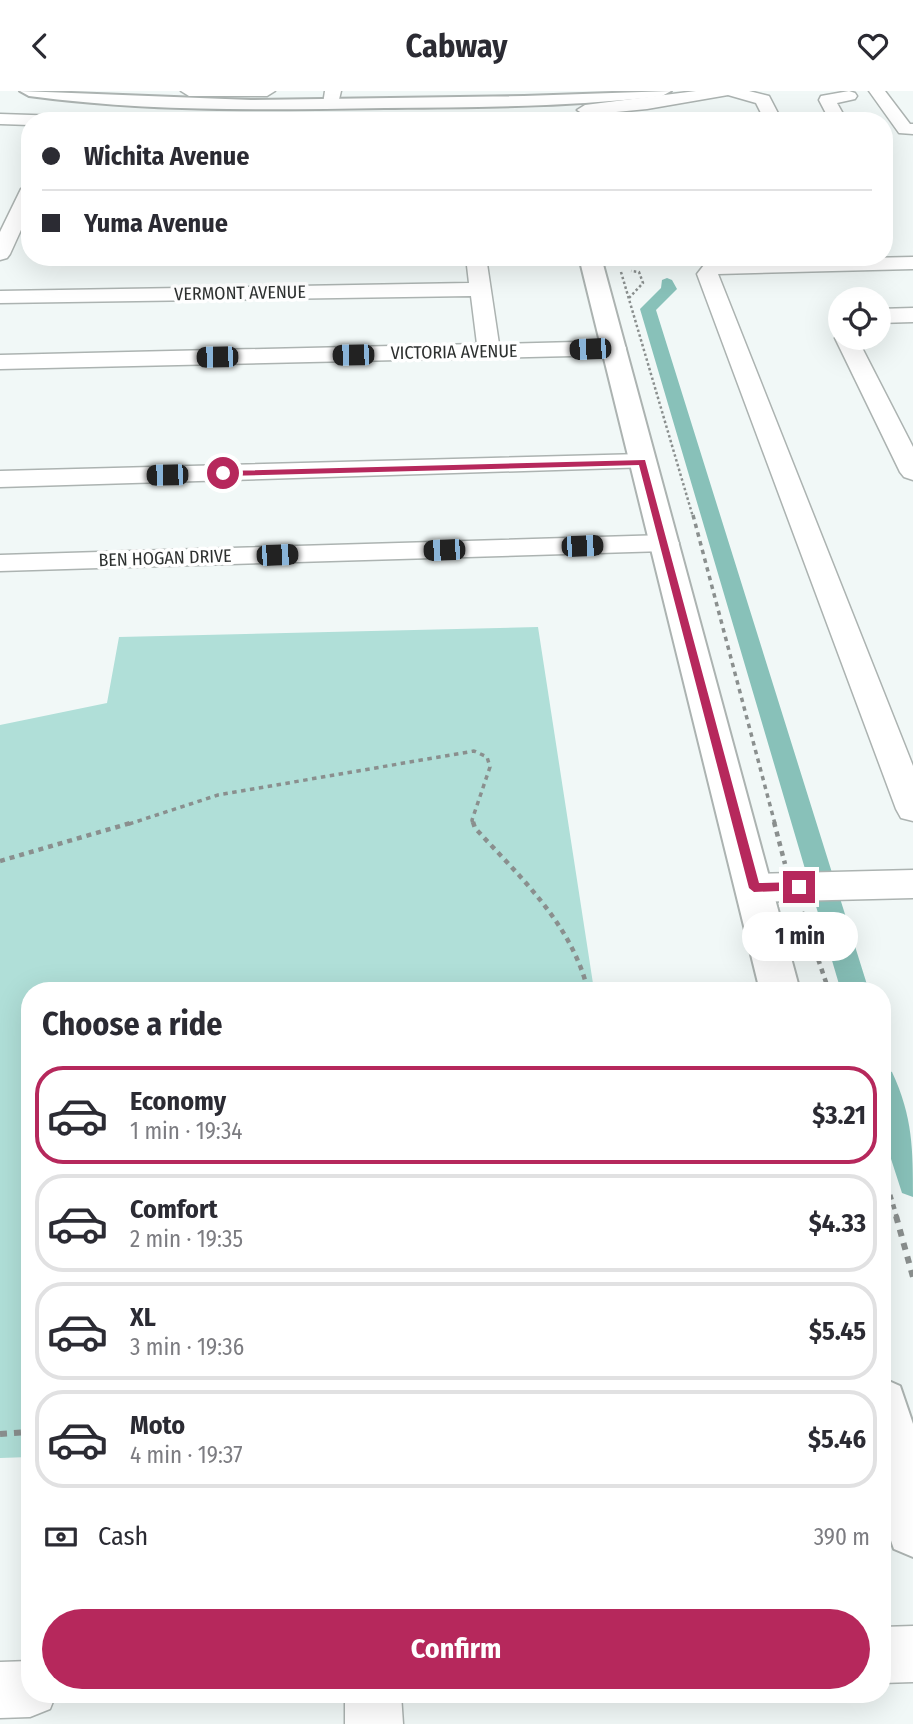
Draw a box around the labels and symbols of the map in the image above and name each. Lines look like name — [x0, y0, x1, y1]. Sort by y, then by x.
street label: VERMONT AVENUE — [174, 281, 306, 305]
car — [569, 338, 612, 360]
street label: VICTORIA AVENUE — [390, 340, 518, 364]
car — [332, 344, 375, 366]
car — [196, 346, 239, 368]
route start — [207, 457, 239, 489]
car — [146, 464, 189, 486]
car — [561, 535, 604, 557]
car — [423, 539, 466, 561]
car — [256, 544, 299, 566]
street label: BEN HOGAN DRIVE — [98, 545, 232, 571]
route end — [783, 871, 815, 903]
callout: 1 min — [741, 911, 857, 961]

